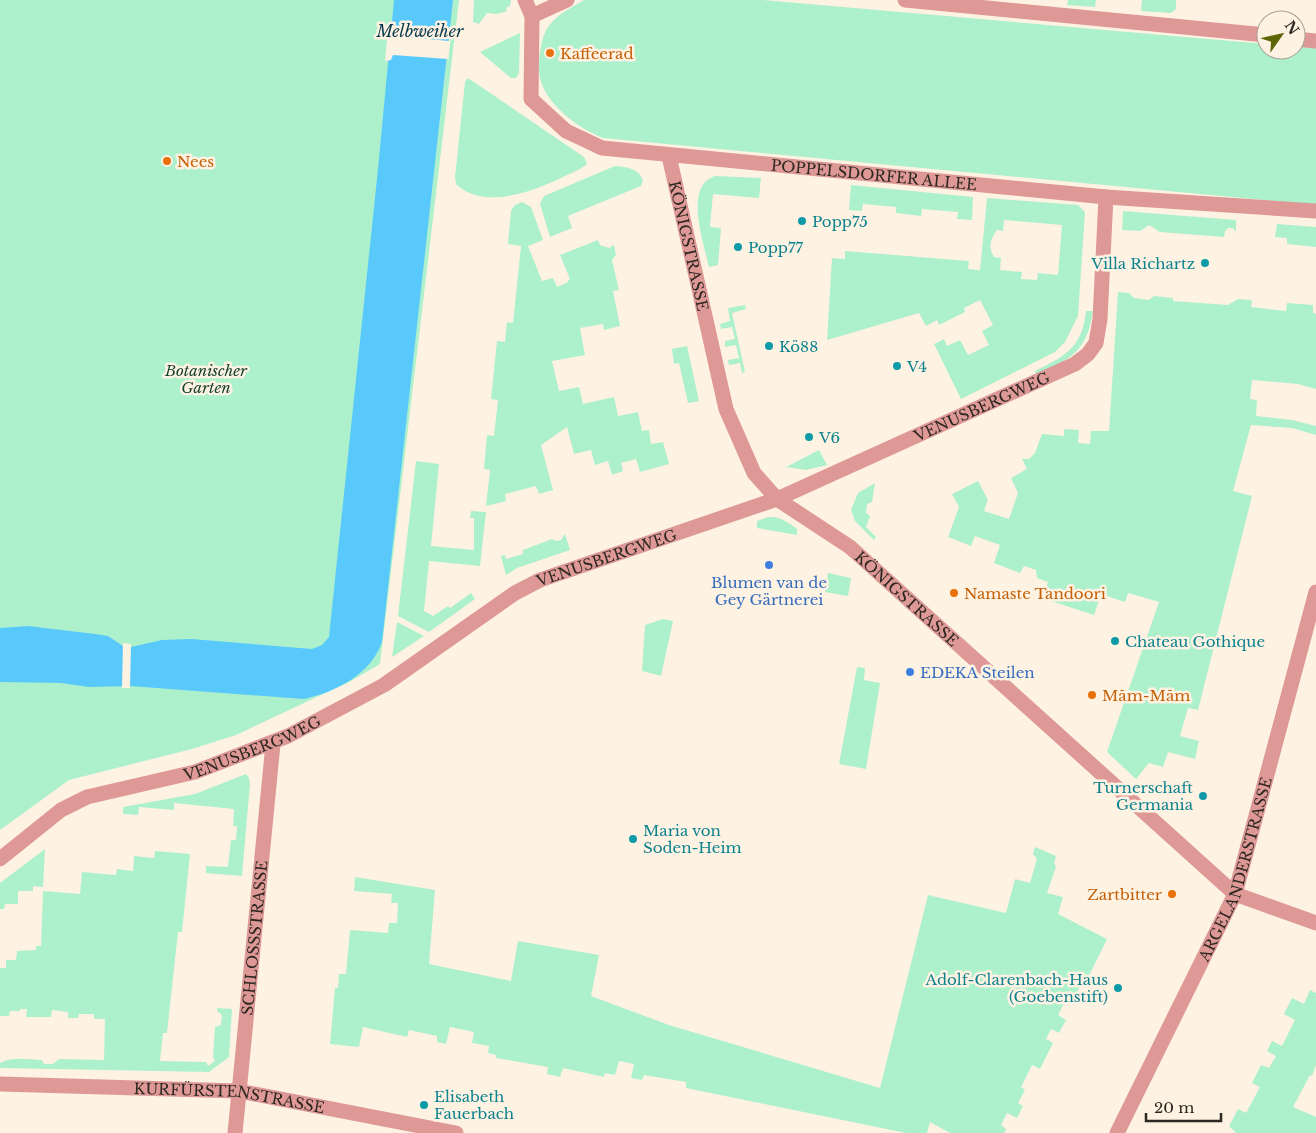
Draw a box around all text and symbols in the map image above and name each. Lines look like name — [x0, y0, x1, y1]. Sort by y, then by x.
north arrow — [1256, 10, 1306, 60]
text: N — [1281, 17, 1303, 38]
water label: Melbweiher — [376, 21, 464, 41]
place label: Kaffeerad — [560, 44, 634, 63]
marker: Kaffeerad — [544, 47, 556, 59]
place label: Nees — [177, 152, 214, 171]
marker: Nees — [161, 155, 173, 167]
street label: POPPELSDORFER ALLEE — [770, 155, 978, 194]
street label: KÖNIGSTRASSE — [665, 179, 713, 313]
place label: Popp75 — [812, 212, 868, 231]
marker: Popp75 — [796, 215, 808, 227]
place label: Popp77 — [748, 238, 804, 257]
marker: Popp77 — [732, 241, 744, 253]
place label: Villa Richartz — [1090, 254, 1195, 273]
marker: Villa Richartz — [1199, 257, 1211, 269]
place label: Kö88 — [779, 337, 818, 356]
marker: Kö88 — [763, 340, 775, 352]
place label: V4 — [906, 357, 927, 376]
marker: V4 — [891, 360, 903, 372]
park label: Botanischer Garten — [164, 361, 248, 397]
street label: VENUSBERGWEG — [910, 367, 1053, 446]
place label: V6 — [818, 428, 840, 447]
marker: V6 — [803, 431, 815, 443]
street label: VENUSBERGWEG — [533, 525, 679, 590]
street label: KÖNIGSTRASSE — [851, 547, 963, 650]
marker: Blumen van de Gey Gärtnerei — [763, 559, 775, 571]
place label: Blumen van de Gey Gärtnerei — [711, 573, 827, 609]
place label: Namaste Tandoori — [964, 584, 1106, 603]
marker: Namaste Tandoori — [948, 587, 960, 599]
place label: Chateau Gothique — [1125, 632, 1265, 651]
marker: Chateau Gothique — [1109, 635, 1121, 647]
place label: EDEKA Steilen — [920, 663, 1035, 682]
marker: EDEKA Steilen — [904, 666, 916, 678]
place label: Măm-Măm — [1102, 686, 1190, 705]
marker: Măm-Măm — [1086, 689, 1098, 701]
street label: VENUSBERGWEG — [181, 711, 324, 784]
street label: ARGELANDERSTRASSE — [1193, 775, 1275, 965]
place label: Turnerschaft Germania — [1093, 778, 1194, 814]
marker: Turnerschaft Germania — [1197, 790, 1209, 802]
place label: Maria von Soden-Heim — [643, 821, 742, 857]
marker: Maria von Soden-Heim — [627, 833, 639, 845]
street label: SCHLOSSSTRASSE — [237, 860, 271, 1016]
place label: Zartbitter — [1087, 885, 1163, 904]
marker: Zartbitter — [1166, 888, 1178, 900]
place label: Adolf-Clarenbach-Haus (Goebenstift) — [925, 970, 1108, 1006]
marker: Adolf-Clarenbach-Haus (Goebenstift) — [1112, 982, 1124, 994]
street label: KURFÜRSTENSTRASSE — [133, 1078, 326, 1117]
place label: Elisabeth Fauerbach — [434, 1087, 514, 1123]
scale bar — [1146, 1090, 1221, 1122]
text: 20 m — [1154, 1098, 1194, 1117]
marker: Elisabeth Fauerbach — [418, 1099, 430, 1111]

